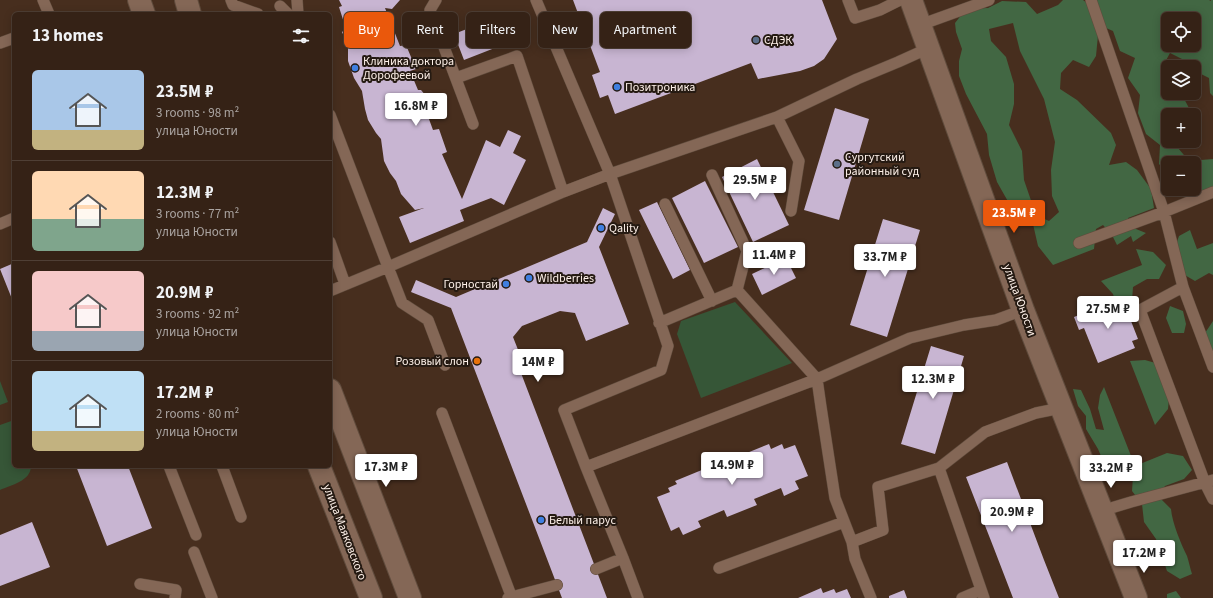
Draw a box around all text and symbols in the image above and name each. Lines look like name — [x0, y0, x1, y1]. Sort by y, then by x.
chip: Buy — [344, 12, 394, 48]
chip: Rent — [402, 12, 458, 48]
chip: Filters — [466, 12, 530, 48]
chip: New — [538, 12, 592, 48]
chip: Apartment — [600, 12, 691, 48]
map controls — [1161, 12, 1201, 196]
button: locate — [1161, 12, 1201, 52]
text: 13 homes — [32, 24, 103, 48]
icon: filters — [290, 25, 312, 47]
place label: СДЭК — [764, 32, 792, 49]
marker: СДЭК — [751, 35, 761, 45]
place label: Клиника доктора Дорофеевой — [363, 53, 454, 84]
button: layers — [1161, 60, 1201, 100]
marker: Клиника доктора Дорофеевой — [350, 63, 360, 73]
place label: Позитроника — [625, 79, 695, 96]
text: 23.5M ₽ — [156, 80, 213, 104]
marker: Позитроника — [612, 82, 622, 92]
icon: home — [64, 86, 112, 134]
pin: 16.8M ₽ — [379, 93, 453, 127]
text: 16.8M ₽ — [394, 97, 438, 115]
text: 3 rooms · 98 m² — [156, 104, 239, 122]
button: + — [1161, 108, 1201, 148]
text: улица Юности — [156, 122, 238, 140]
place label: Сургутский районный суд — [845, 149, 920, 180]
button: − — [1161, 156, 1201, 196]
marker: Сургутский районный суд — [832, 159, 842, 169]
pin: 29.5M ₽ — [718, 167, 792, 201]
text: 29.5M ₽ — [733, 171, 777, 189]
text: 12.3M ₽ — [156, 181, 213, 205]
icon: home — [64, 187, 112, 235]
pin: 23.5M ₽ — [977, 200, 1051, 234]
text: 23.5M ₽ — [992, 204, 1036, 222]
text: 3 rooms · 77 m² — [156, 205, 239, 223]
place label: Qality — [609, 220, 639, 237]
text: улица Юности — [156, 223, 238, 241]
marker: Qality — [596, 223, 606, 233]
pin: 11.4M ₽ — [737, 242, 811, 276]
pin: 33.7M ₽ — [848, 244, 922, 278]
text: 11.4M ₽ — [752, 246, 796, 264]
text: 33.7M ₽ — [863, 248, 907, 266]
street label: улица Юности — [999, 262, 1040, 339]
place label: Wildberries — [537, 270, 594, 287]
marker: Wildberries — [524, 273, 534, 283]
place label: Горностай — [443, 276, 498, 293]
marker: Горностай — [501, 279, 511, 289]
text: 20.9M ₽ — [156, 281, 213, 305]
icon: home — [64, 287, 112, 335]
pin: 27.5M ₽ — [1071, 296, 1145, 330]
text: 27.5M ₽ — [1086, 300, 1130, 318]
text: 3 rooms · 92 m² — [156, 305, 239, 323]
text: улица Юности — [156, 323, 238, 341]
pin: 14M ₽ — [510, 349, 566, 383]
place label: Розовый слон — [396, 353, 469, 370]
text: 14M ₽ — [521, 353, 555, 371]
marker: Розовый слон — [472, 356, 482, 366]
pin: 12.3M ₽ — [896, 366, 970, 400]
text: 12.3M ₽ — [911, 370, 955, 388]
text: 17.2M ₽ — [156, 381, 213, 405]
icon: home — [64, 387, 112, 435]
text: 2 rooms · 80 m² — [156, 405, 239, 423]
text: улица Юности — [156, 423, 238, 441]
pin: 14.9M ₽ — [695, 452, 769, 486]
pin: 17.3M ₽ — [349, 454, 423, 488]
pin: 33.2M ₽ — [1074, 455, 1148, 489]
text: 14.9M ₽ — [710, 456, 754, 474]
text: 17.3M ₽ — [364, 458, 408, 476]
text: 33.2M ₽ — [1089, 459, 1133, 477]
street label: улица Маяковского — [318, 482, 371, 583]
pin: 20.9M ₽ — [975, 499, 1049, 533]
text: 20.9M ₽ — [990, 503, 1034, 521]
place label: Белый парус — [549, 512, 616, 529]
marker: Белый парус — [536, 515, 546, 525]
pin: 17.2M ₽ — [1107, 540, 1181, 574]
text: 17.2M ₽ — [1122, 544, 1166, 562]

